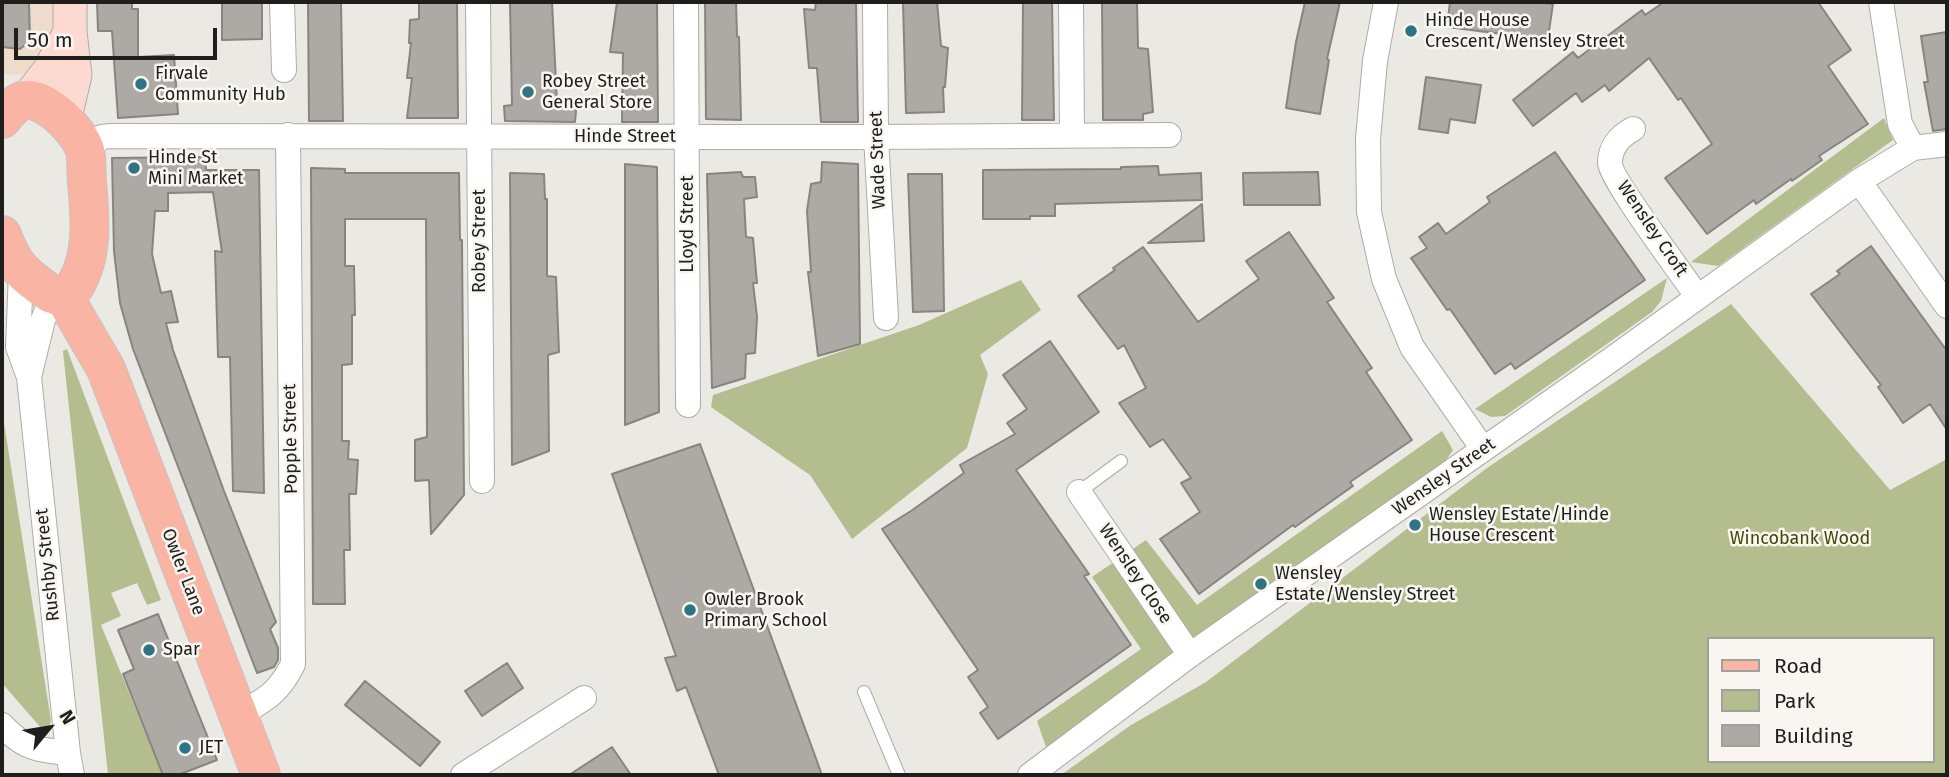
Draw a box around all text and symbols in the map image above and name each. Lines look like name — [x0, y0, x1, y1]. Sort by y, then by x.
place label: Hinde House Crescent/Wensley Street — [1425, 10, 1625, 52]
scale bar — [18, 14, 220, 58]
marker: Hinde House Crescent/Wensley Street — [1403, 23, 1419, 39]
text: 50 m — [27, 27, 73, 53]
place label: Firvale Community Hub — [155, 63, 286, 106]
place label: Robey Street General Store — [542, 71, 652, 114]
marker: Firvale Community Hub — [133, 76, 149, 92]
marker: Robey Street General Store — [520, 84, 536, 100]
street label: Wade Street — [865, 111, 891, 209]
street label: Hinde Street — [574, 126, 676, 148]
place label: Hinde St Mini Market — [148, 147, 244, 190]
marker: Hinde St Mini Market — [126, 160, 142, 176]
street label: Lloyd Street — [677, 175, 699, 273]
street label: Wensley Croft — [1612, 177, 1692, 281]
street label: Robey Street — [469, 189, 491, 293]
street label: Popple Street — [279, 384, 303, 494]
street label: Wensley Street — [1388, 433, 1500, 521]
place label: Wensley Estate/Hinde House Crescent — [1429, 504, 1609, 546]
street label: Rushby Street — [31, 507, 65, 623]
marker: Wensley Estate/Hinde House Crescent — [1407, 517, 1423, 533]
street label: Wensley Close — [1094, 520, 1176, 628]
street label: Owler Lane — [157, 526, 209, 618]
park label: Wincobank Wood — [1730, 528, 1870, 550]
place label: Wensley Estate/Wensley Street — [1275, 563, 1455, 606]
marker: Wensley Estate/Wensley Street — [1253, 576, 1269, 592]
place label: Owler Brook Primary School — [704, 589, 827, 632]
marker: Owler Brook Primary School — [682, 602, 698, 618]
legend — [1708, 637, 1935, 763]
place label: Spar — [163, 639, 200, 661]
marker: Spar — [141, 642, 157, 658]
text: Road — [1774, 653, 1822, 679]
text: Park — [1774, 688, 1815, 714]
north arrow — [14, 693, 84, 763]
text: N — [55, 706, 81, 728]
text: Building — [1774, 723, 1853, 749]
place label: JET — [199, 737, 223, 759]
marker: JET — [177, 740, 193, 756]

